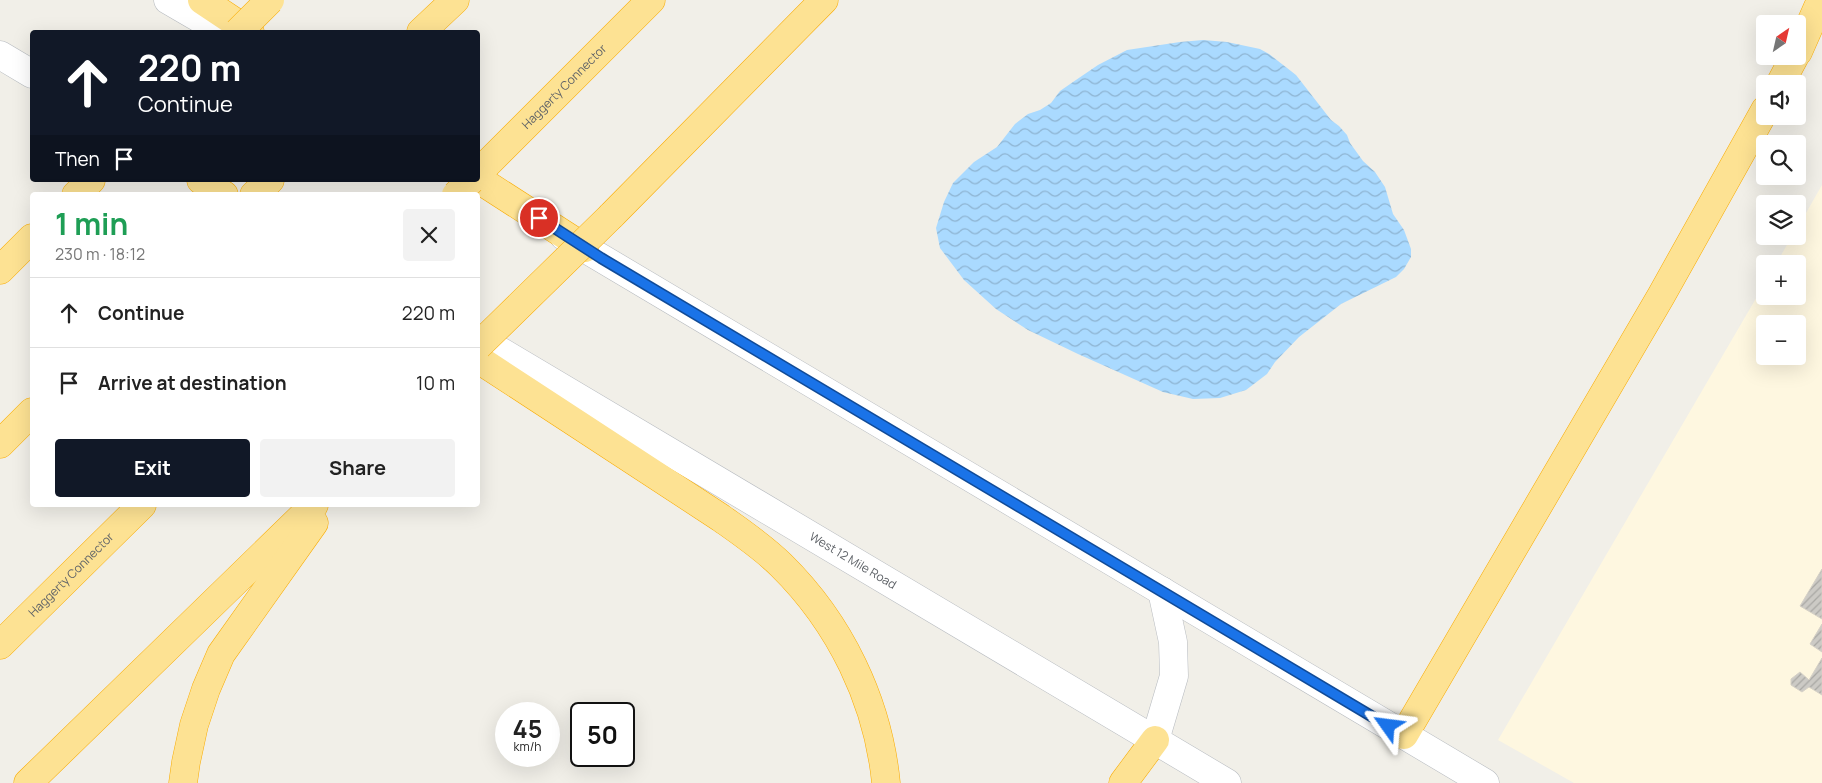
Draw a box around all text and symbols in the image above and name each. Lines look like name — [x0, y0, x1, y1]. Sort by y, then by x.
north arrow — [1756, 15, 1806, 65]
map controls — [1756, 15, 1806, 365]
street label: Haggerty Connector — [518, 40, 611, 133]
text: 220 m — [138, 44, 241, 92]
icon: ahead — [55, 50, 120, 115]
button: sound — [1756, 75, 1806, 125]
text: Continue — [138, 89, 233, 119]
button: search — [1756, 135, 1806, 185]
icon: arrive — [110, 145, 138, 173]
text: Then — [55, 146, 100, 172]
button: layers — [1756, 195, 1806, 245]
pin — [518, 197, 560, 239]
text: 1 min — [55, 203, 128, 244]
icon: arrive — [525, 204, 553, 232]
button: close — [403, 209, 455, 261]
text: 230 m · 18:12 — [55, 243, 145, 265]
button: + — [1756, 255, 1806, 305]
icon: ahead — [55, 299, 83, 327]
text: Continue — [98, 300, 184, 326]
text: 220 m — [402, 300, 455, 326]
button: − — [1756, 315, 1806, 365]
icon: arrive — [55, 369, 83, 397]
text: Arrive at destination — [98, 370, 287, 396]
text: 10 m — [416, 370, 455, 396]
button: Exit — [55, 439, 250, 497]
button: Share — [260, 439, 455, 497]
street label: Haggerty Connector — [24, 528, 118, 620]
street label: West 12 Mile Road — [806, 528, 900, 593]
position arrow — [1361, 699, 1413, 751]
speed limit sign: 50 — [570, 702, 635, 767]
text: 45 — [513, 711, 542, 746]
text: km/h — [514, 738, 541, 755]

